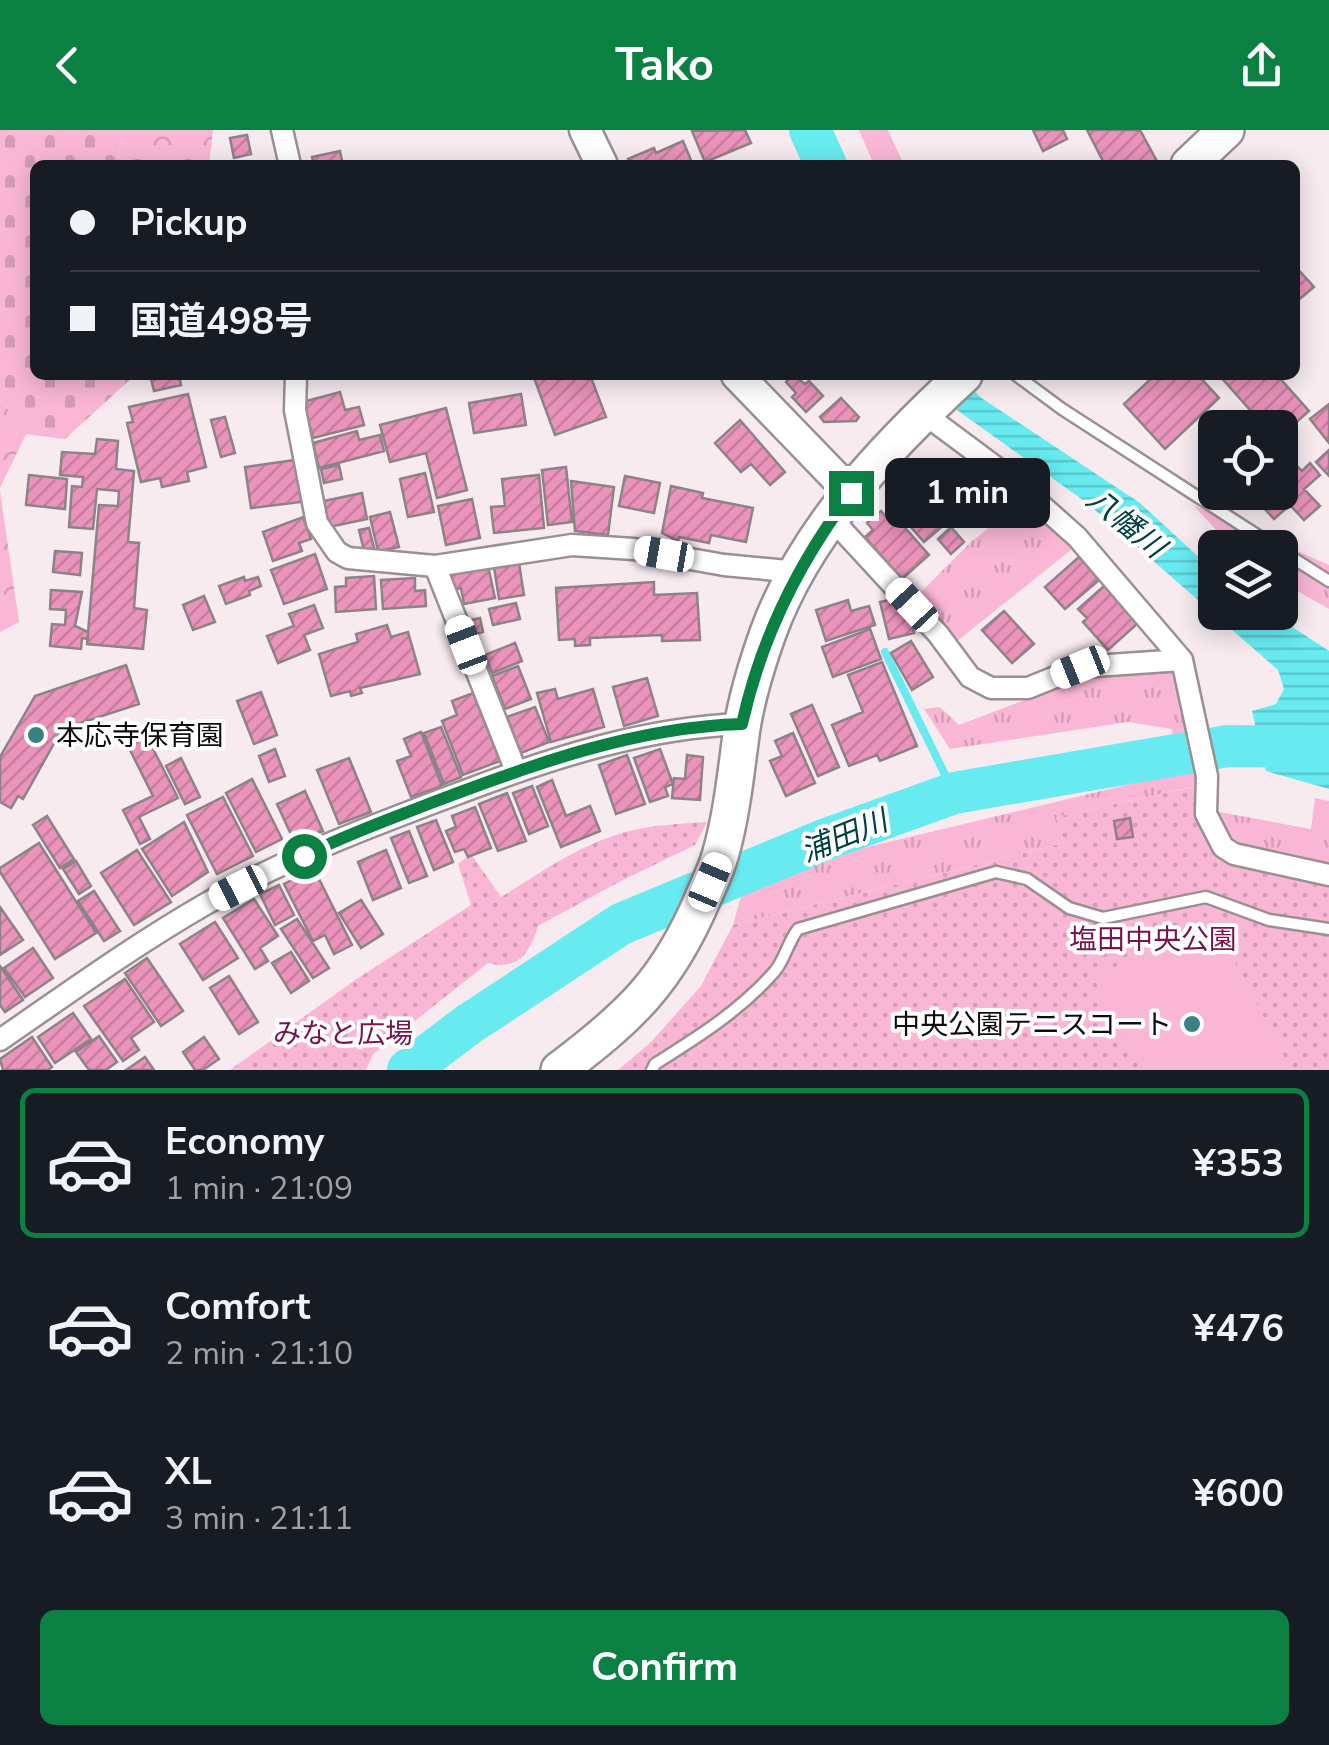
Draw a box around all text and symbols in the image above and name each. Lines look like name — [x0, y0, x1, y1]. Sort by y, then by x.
text: Tako — [615, 35, 714, 96]
icon: back — [40, 38, 95, 93]
icon: share — [1234, 38, 1289, 93]
text: Pickup — [130, 197, 248, 248]
text: 国道498号 — [130, 296, 312, 347]
map controls — [1198, 410, 1298, 630]
button: locate — [1198, 410, 1298, 510]
callout: 1 min — [886, 458, 1051, 528]
route end — [829, 471, 874, 516]
text: 1 min — [926, 471, 1009, 514]
water label: 八幡川 — [1078, 479, 1176, 570]
button: layers — [1198, 530, 1298, 630]
car — [632, 534, 696, 574]
car — [881, 573, 943, 637]
car — [441, 612, 491, 678]
car — [1047, 642, 1113, 692]
place label: 本応寺保育園 — [56, 717, 224, 755]
marker: 本応寺保育園 — [25, 724, 47, 746]
water label: 浦田川 — [795, 799, 896, 872]
route start — [282, 834, 327, 879]
car — [684, 849, 736, 915]
car — [204, 861, 272, 915]
park label: 塩田中央公園 — [1069, 921, 1237, 959]
place label: 中央公園テニスコート — [892, 1006, 1172, 1044]
marker: 中央公園テニスコート — [1181, 1013, 1203, 1035]
park label: みなと広場 — [273, 1015, 413, 1053]
text: Economy — [165, 1116, 324, 1167]
icon: car — [45, 1118, 135, 1208]
text: ¥353 — [1193, 1138, 1284, 1189]
text: 1 min · 21:09 — [165, 1167, 353, 1210]
text: Comfort — [165, 1281, 310, 1332]
icon: car — [45, 1283, 135, 1373]
text: ¥476 — [1193, 1303, 1284, 1354]
text: 2 min · 21:10 — [165, 1332, 353, 1375]
text: XL — [165, 1446, 212, 1497]
icon: car — [45, 1448, 135, 1538]
text: ¥600 — [1193, 1468, 1284, 1519]
text: 3 min · 21:11 — [165, 1497, 353, 1540]
button: Confirm — [40, 1610, 1289, 1725]

